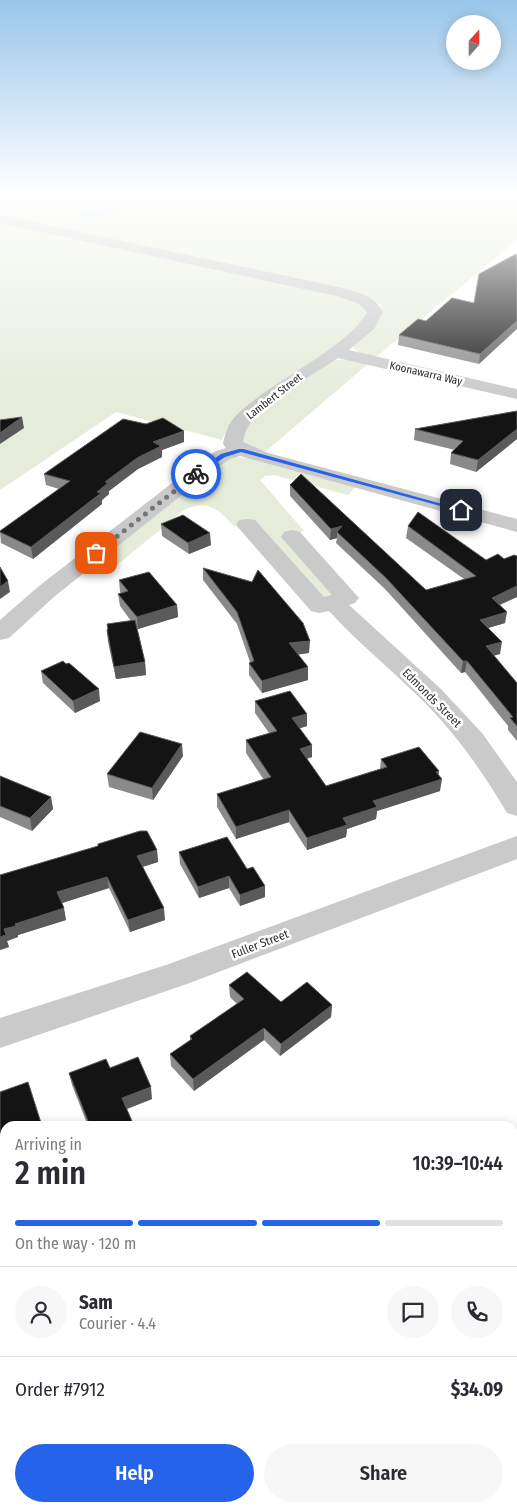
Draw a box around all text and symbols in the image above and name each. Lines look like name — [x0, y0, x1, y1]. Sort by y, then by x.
north arrow — [446, 15, 501, 70]
map controls — [446, 15, 501, 70]
street label: Koonawarra Way — [388, 359, 464, 388]
street label: Lambert Street — [244, 370, 305, 422]
courier — [171, 449, 221, 499]
icon: bike — [182, 460, 210, 488]
pin — [440, 489, 482, 531]
icon: home — [447, 496, 475, 524]
pin — [75, 532, 117, 574]
icon: bag — [82, 539, 110, 567]
street label: Edmonds Street — [400, 666, 464, 730]
street label: Fuller Street — [230, 927, 290, 961]
text: Arriving in — [15, 1135, 82, 1154]
text: 10:39–10:44 — [413, 1152, 503, 1175]
text: 2 min — [15, 1154, 86, 1192]
text: On the way · 120 m — [15, 1234, 136, 1253]
button: person — [15, 1286, 67, 1338]
button: chat — [387, 1286, 439, 1338]
button: phone — [451, 1286, 503, 1338]
text: Sam — [79, 1291, 113, 1314]
text: Courier · 4.4 — [79, 1314, 156, 1333]
text: Order #7912 — [15, 1378, 105, 1401]
text: $34.09 — [451, 1378, 503, 1401]
button: Help — [15, 1444, 254, 1502]
button: Share — [264, 1444, 503, 1502]

